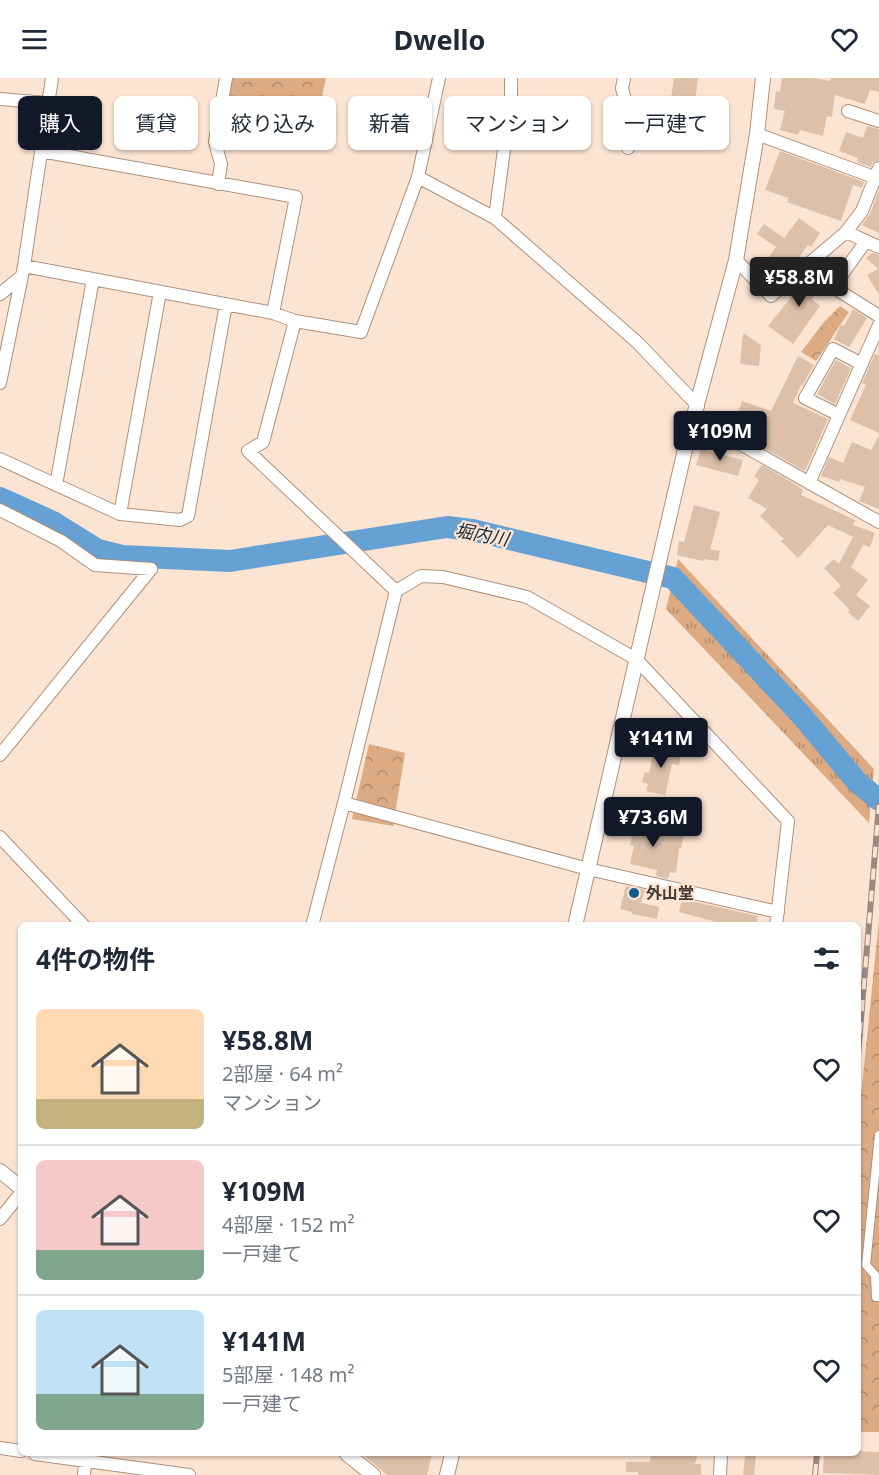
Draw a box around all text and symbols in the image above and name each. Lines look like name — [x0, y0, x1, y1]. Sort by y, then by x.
text: Dwello — [394, 21, 485, 58]
icon: menu — [18, 23, 51, 56]
icon: heart — [828, 23, 861, 56]
chip: 購入 — [18, 96, 102, 150]
chip: 賃貸 — [114, 96, 198, 150]
chip: 絞り込み — [210, 96, 336, 150]
chip: 新着 — [348, 96, 432, 150]
chip: マンション — [444, 96, 591, 150]
chip: 一戸建て — [603, 96, 729, 150]
pin: ¥58.8M — [750, 257, 848, 308]
text: ¥58.8M — [764, 263, 834, 290]
pin: ¥109M — [678, 411, 762, 462]
text: ¥109M — [688, 417, 752, 444]
water label: 堀内川 — [453, 517, 513, 551]
pin: ¥141M — [619, 718, 703, 769]
text: ¥141M — [629, 724, 693, 751]
pin: ¥73.6M — [604, 797, 702, 848]
text: ¥73.6M — [618, 803, 688, 830]
place label: 外山堂 — [646, 882, 694, 904]
marker: 外山堂 — [627, 886, 641, 900]
text: 4件の物件 — [36, 941, 155, 977]
icon: filters — [810, 942, 843, 975]
text: ¥58.8M — [222, 1022, 313, 1058]
icon: home — [84, 1033, 156, 1105]
icon: heart — [810, 1053, 843, 1086]
text: 2部屋 · 64 m² — [222, 1060, 343, 1087]
text: マンション — [222, 1089, 322, 1116]
text: ¥109M — [222, 1173, 306, 1209]
icon: home — [84, 1184, 156, 1256]
icon: heart — [810, 1204, 843, 1237]
text: 4部屋 · 152 m² — [222, 1211, 354, 1238]
text: 一戸建て — [222, 1240, 302, 1267]
text: ¥141M — [222, 1323, 306, 1359]
icon: home — [84, 1334, 156, 1406]
icon: heart — [810, 1354, 843, 1387]
text: 5部屋 · 148 m² — [222, 1361, 354, 1388]
text: 一戸建て — [222, 1390, 302, 1417]

